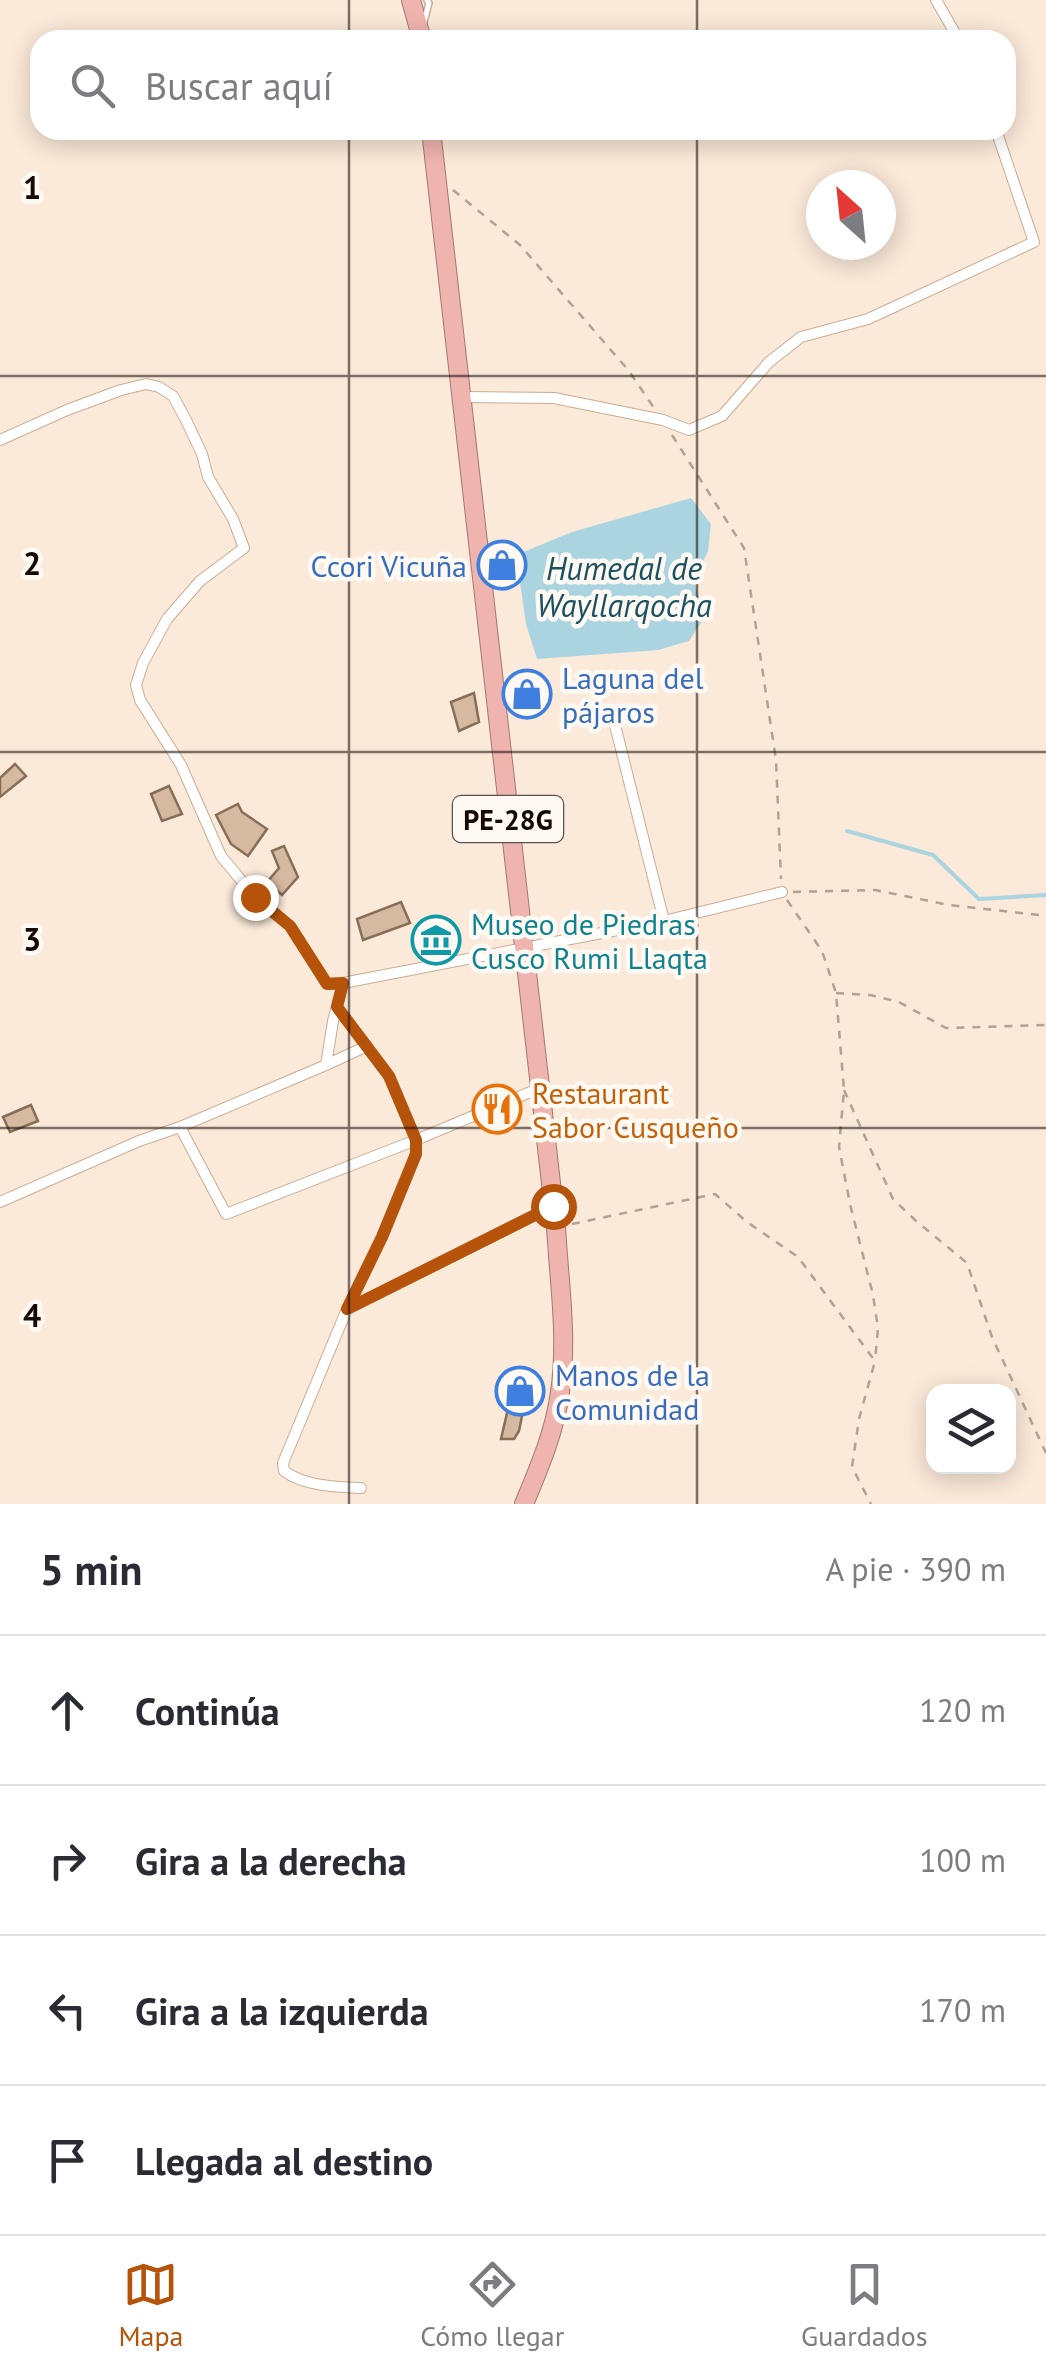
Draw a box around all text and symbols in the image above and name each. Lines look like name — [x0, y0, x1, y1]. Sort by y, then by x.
search box — [30, 30, 1016, 140]
icon: search — [65, 58, 120, 113]
text: Buscar aquí — [145, 61, 333, 110]
text: 1 — [23, 166, 41, 208]
north arrow — [806, 170, 896, 260]
shop icon: Ccori Vicuña — [476, 539, 528, 591]
text: 2 — [23, 542, 41, 584]
place label: Ccori Vicuña — [311, 546, 467, 585]
water label: Humedal de Wayllarqocha — [536, 547, 712, 626]
place label: Laguna del pájaros — [562, 658, 704, 731]
shop icon: Laguna del pájaros — [501, 668, 553, 720]
road number: PE-28G — [453, 796, 563, 842]
route end — [233, 875, 279, 921]
place label: Museo de Piedras Cusco Rumi Llaqta — [471, 904, 708, 977]
museum icon: Museo de Piedras Cusco Rumi Llaqta — [410, 914, 462, 966]
text: 3 — [23, 918, 41, 960]
place label: Restaurant Sabor Cusqueño — [532, 1073, 739, 1146]
restaurant icon: Restaurant Sabor Cusqueño — [471, 1083, 523, 1135]
route start — [531, 1184, 577, 1230]
text: 4 — [23, 1294, 41, 1336]
place label: Manos de la Comunidad — [555, 1355, 710, 1428]
shop icon: Manos de la Comunidad — [494, 1365, 546, 1417]
map controls — [926, 1384, 1016, 1474]
button: layers — [926, 1384, 1016, 1474]
text: 5 min — [40, 1542, 142, 1597]
text: A pie · 390 m — [825, 1548, 1006, 1590]
icon: ahead — [40, 1683, 95, 1738]
text: Continúa — [135, 1686, 279, 1735]
text: 120 m — [919, 1689, 1006, 1731]
icon: right — [40, 1833, 95, 1888]
text: Gira a la derecha — [135, 1836, 407, 1885]
text: 100 m — [919, 1839, 1006, 1881]
icon: left — [40, 1983, 95, 2038]
text: Gira a la izquierda — [135, 1986, 429, 2035]
text: 170 m — [919, 1989, 1006, 2031]
icon: arrive — [40, 2133, 95, 2188]
text: Llegada al destino — [135, 2136, 433, 2185]
tab: Mapa — [118, 2257, 183, 2354]
tab: Cómo llegar — [420, 2257, 564, 2354]
tab: Guardados — [801, 2257, 928, 2354]

